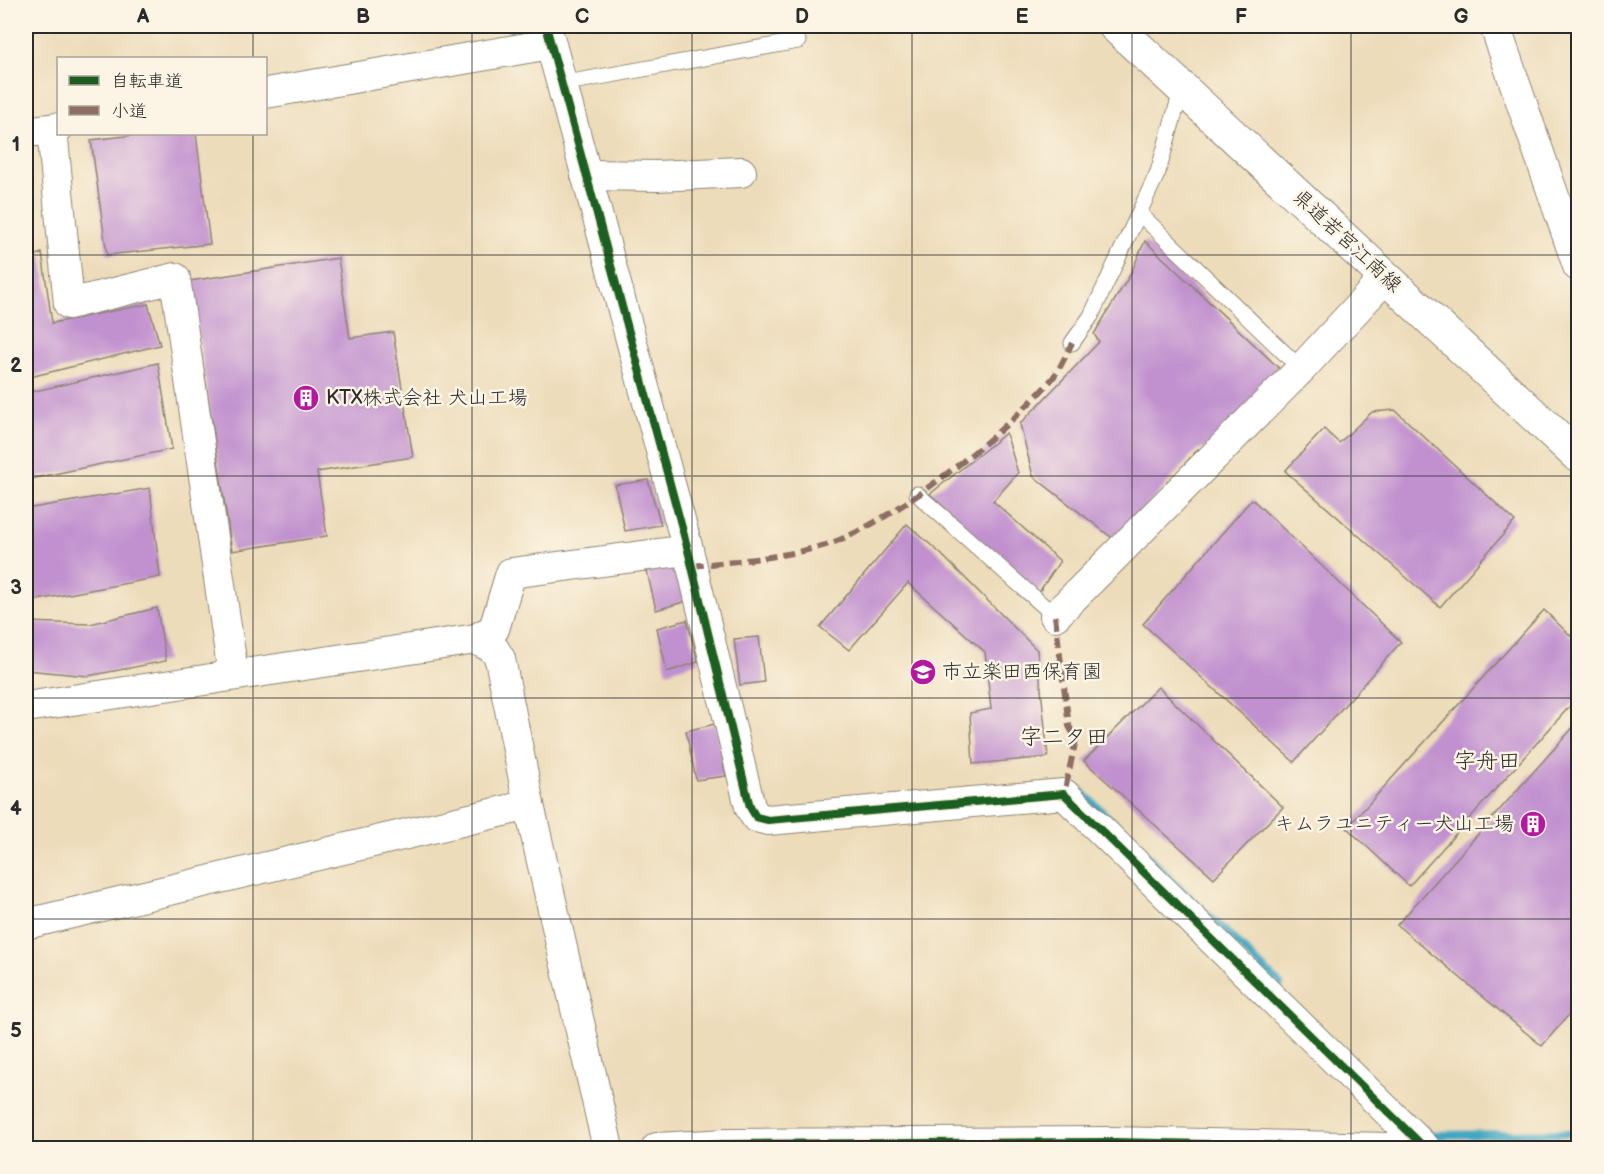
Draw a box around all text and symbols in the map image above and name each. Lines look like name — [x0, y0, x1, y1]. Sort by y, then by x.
text: A — [136, 5, 150, 29]
text: B — [356, 5, 370, 29]
text: C — [575, 5, 589, 29]
text: D — [795, 5, 809, 29]
text: E — [1016, 5, 1029, 29]
text: F — [1235, 5, 1247, 29]
text: G — [1454, 5, 1469, 29]
legend — [57, 57, 267, 135]
text: 自転車道 — [111, 71, 183, 92]
text: 小道 — [111, 101, 147, 122]
text: 1 — [12, 133, 20, 157]
street label: 県道若宮江南線 — [1288, 184, 1406, 298]
text: 2 — [10, 354, 22, 378]
building icon: KTX株式会社 犬山工場 — [291, 383, 321, 413]
place label: KTX株式会社 犬山工場 — [326, 386, 528, 410]
text: 3 — [10, 576, 22, 600]
school or university icon: 市立楽田西保育園 — [908, 657, 938, 687]
place label: 市立楽田西保育園 — [942, 660, 1102, 684]
district label: 字二タ田 — [1020, 724, 1108, 751]
district label: 字舟田 — [1454, 748, 1520, 775]
text: 4 — [10, 797, 22, 821]
building icon: キムラユニティー犬山工場 — [1518, 809, 1548, 839]
place label: キムラユニティー犬山工場 — [1274, 812, 1514, 836]
text: 5 — [10, 1019, 22, 1043]

